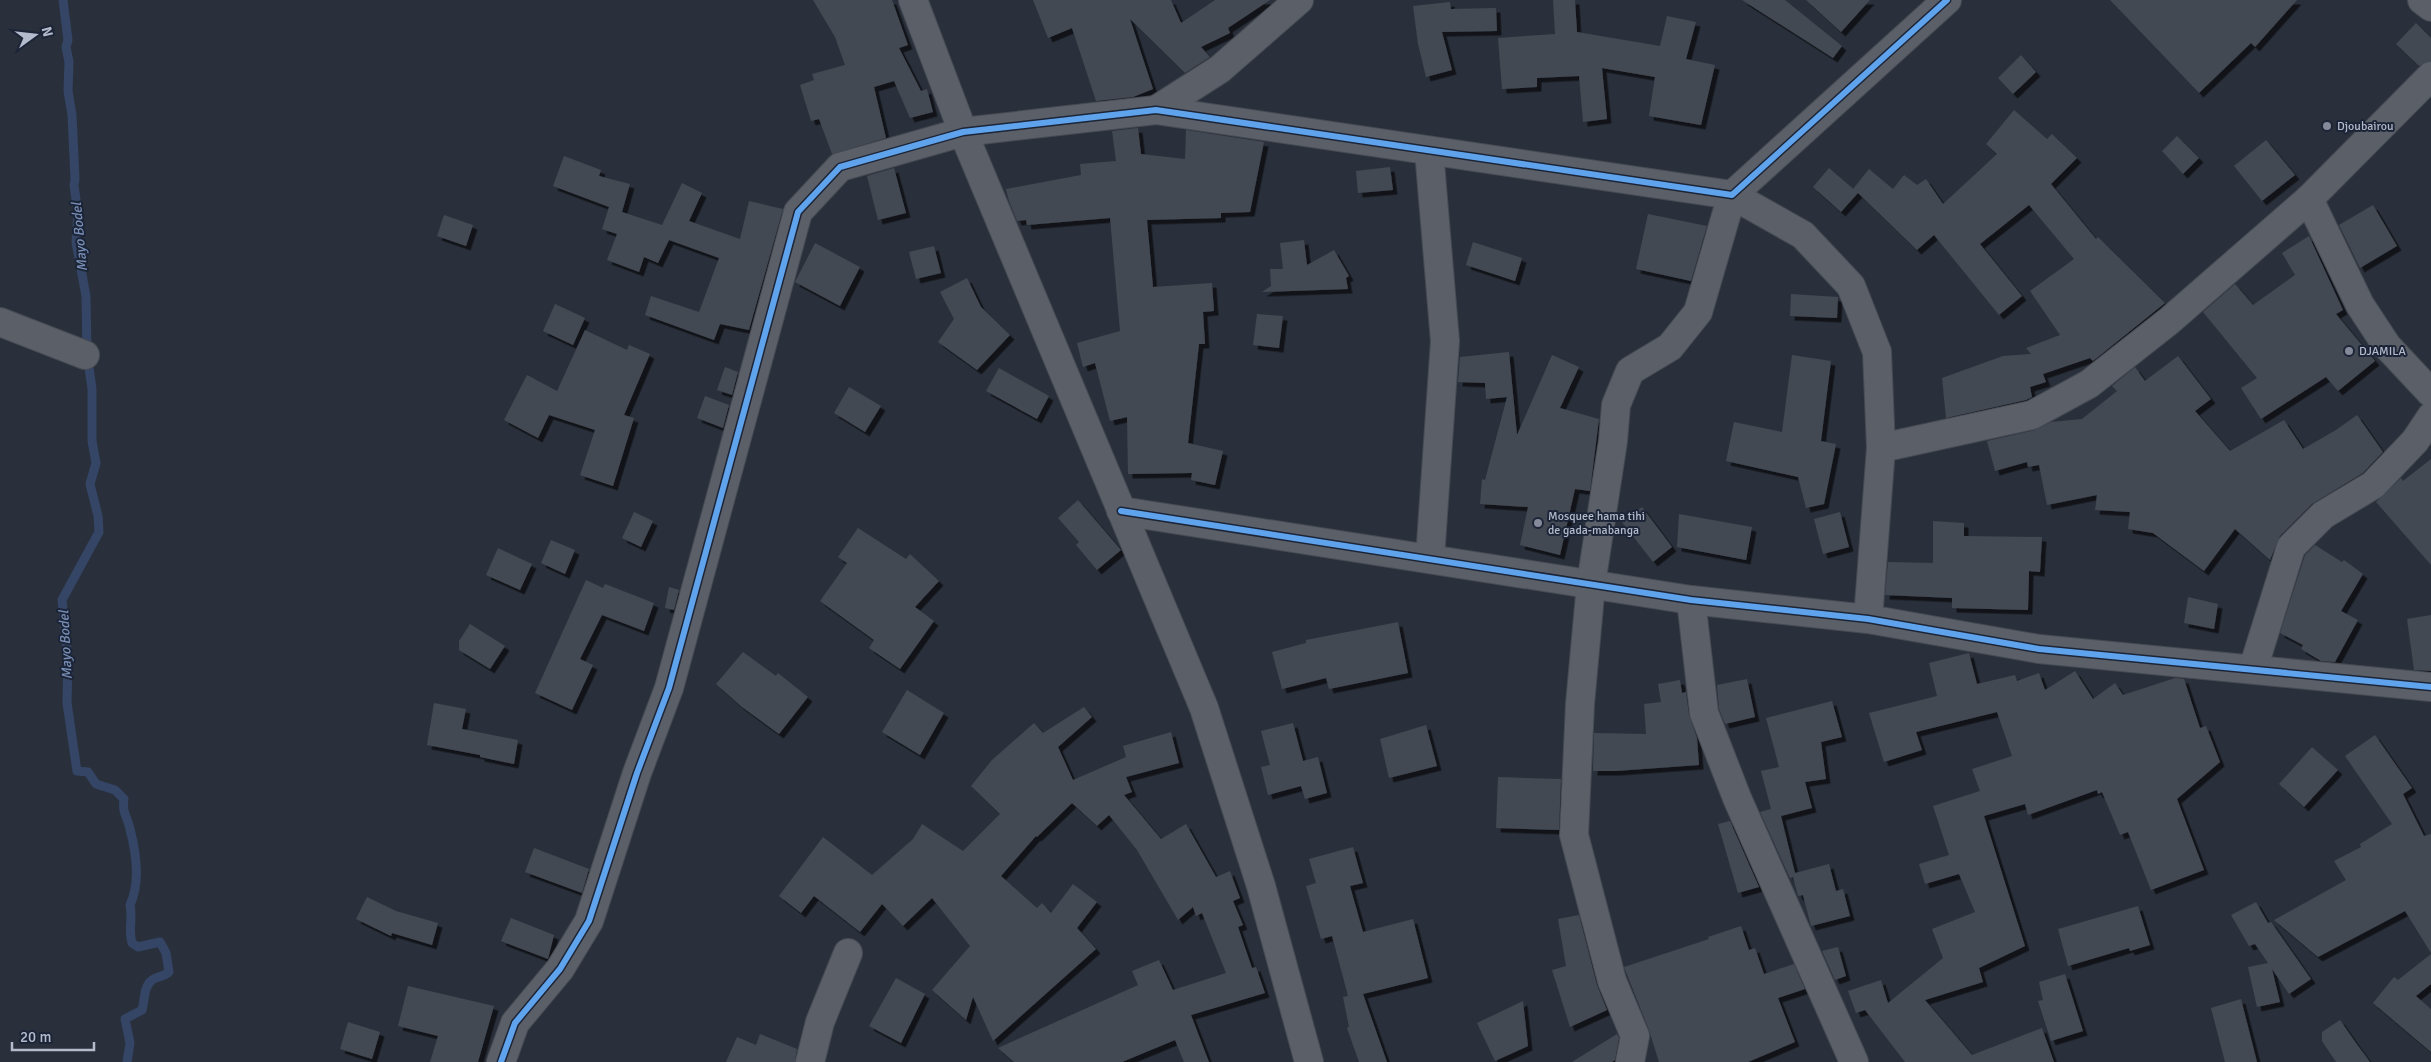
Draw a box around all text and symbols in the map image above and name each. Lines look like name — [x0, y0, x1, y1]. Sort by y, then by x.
north arrow — [10, 10, 60, 60]
text: N — [38, 25, 57, 39]
place label: Djoubairou — [2337, 119, 2394, 134]
marker: Djoubairou — [2321, 120, 2333, 132]
water label: Mayo Bodel — [68, 201, 91, 272]
place label: DJAMILA — [2359, 344, 2406, 359]
marker: DJAMILA — [2343, 345, 2355, 357]
place label: Mosquee hama tihi de gada-mabanga — [1548, 509, 1645, 538]
marker: Mosquee hama tihi de gada-mabanga — [1532, 517, 1544, 529]
water label: Mayo Bodel — [55, 609, 76, 680]
scale bar — [12, 1020, 95, 1052]
text: 20 m — [20, 1028, 51, 1046]

